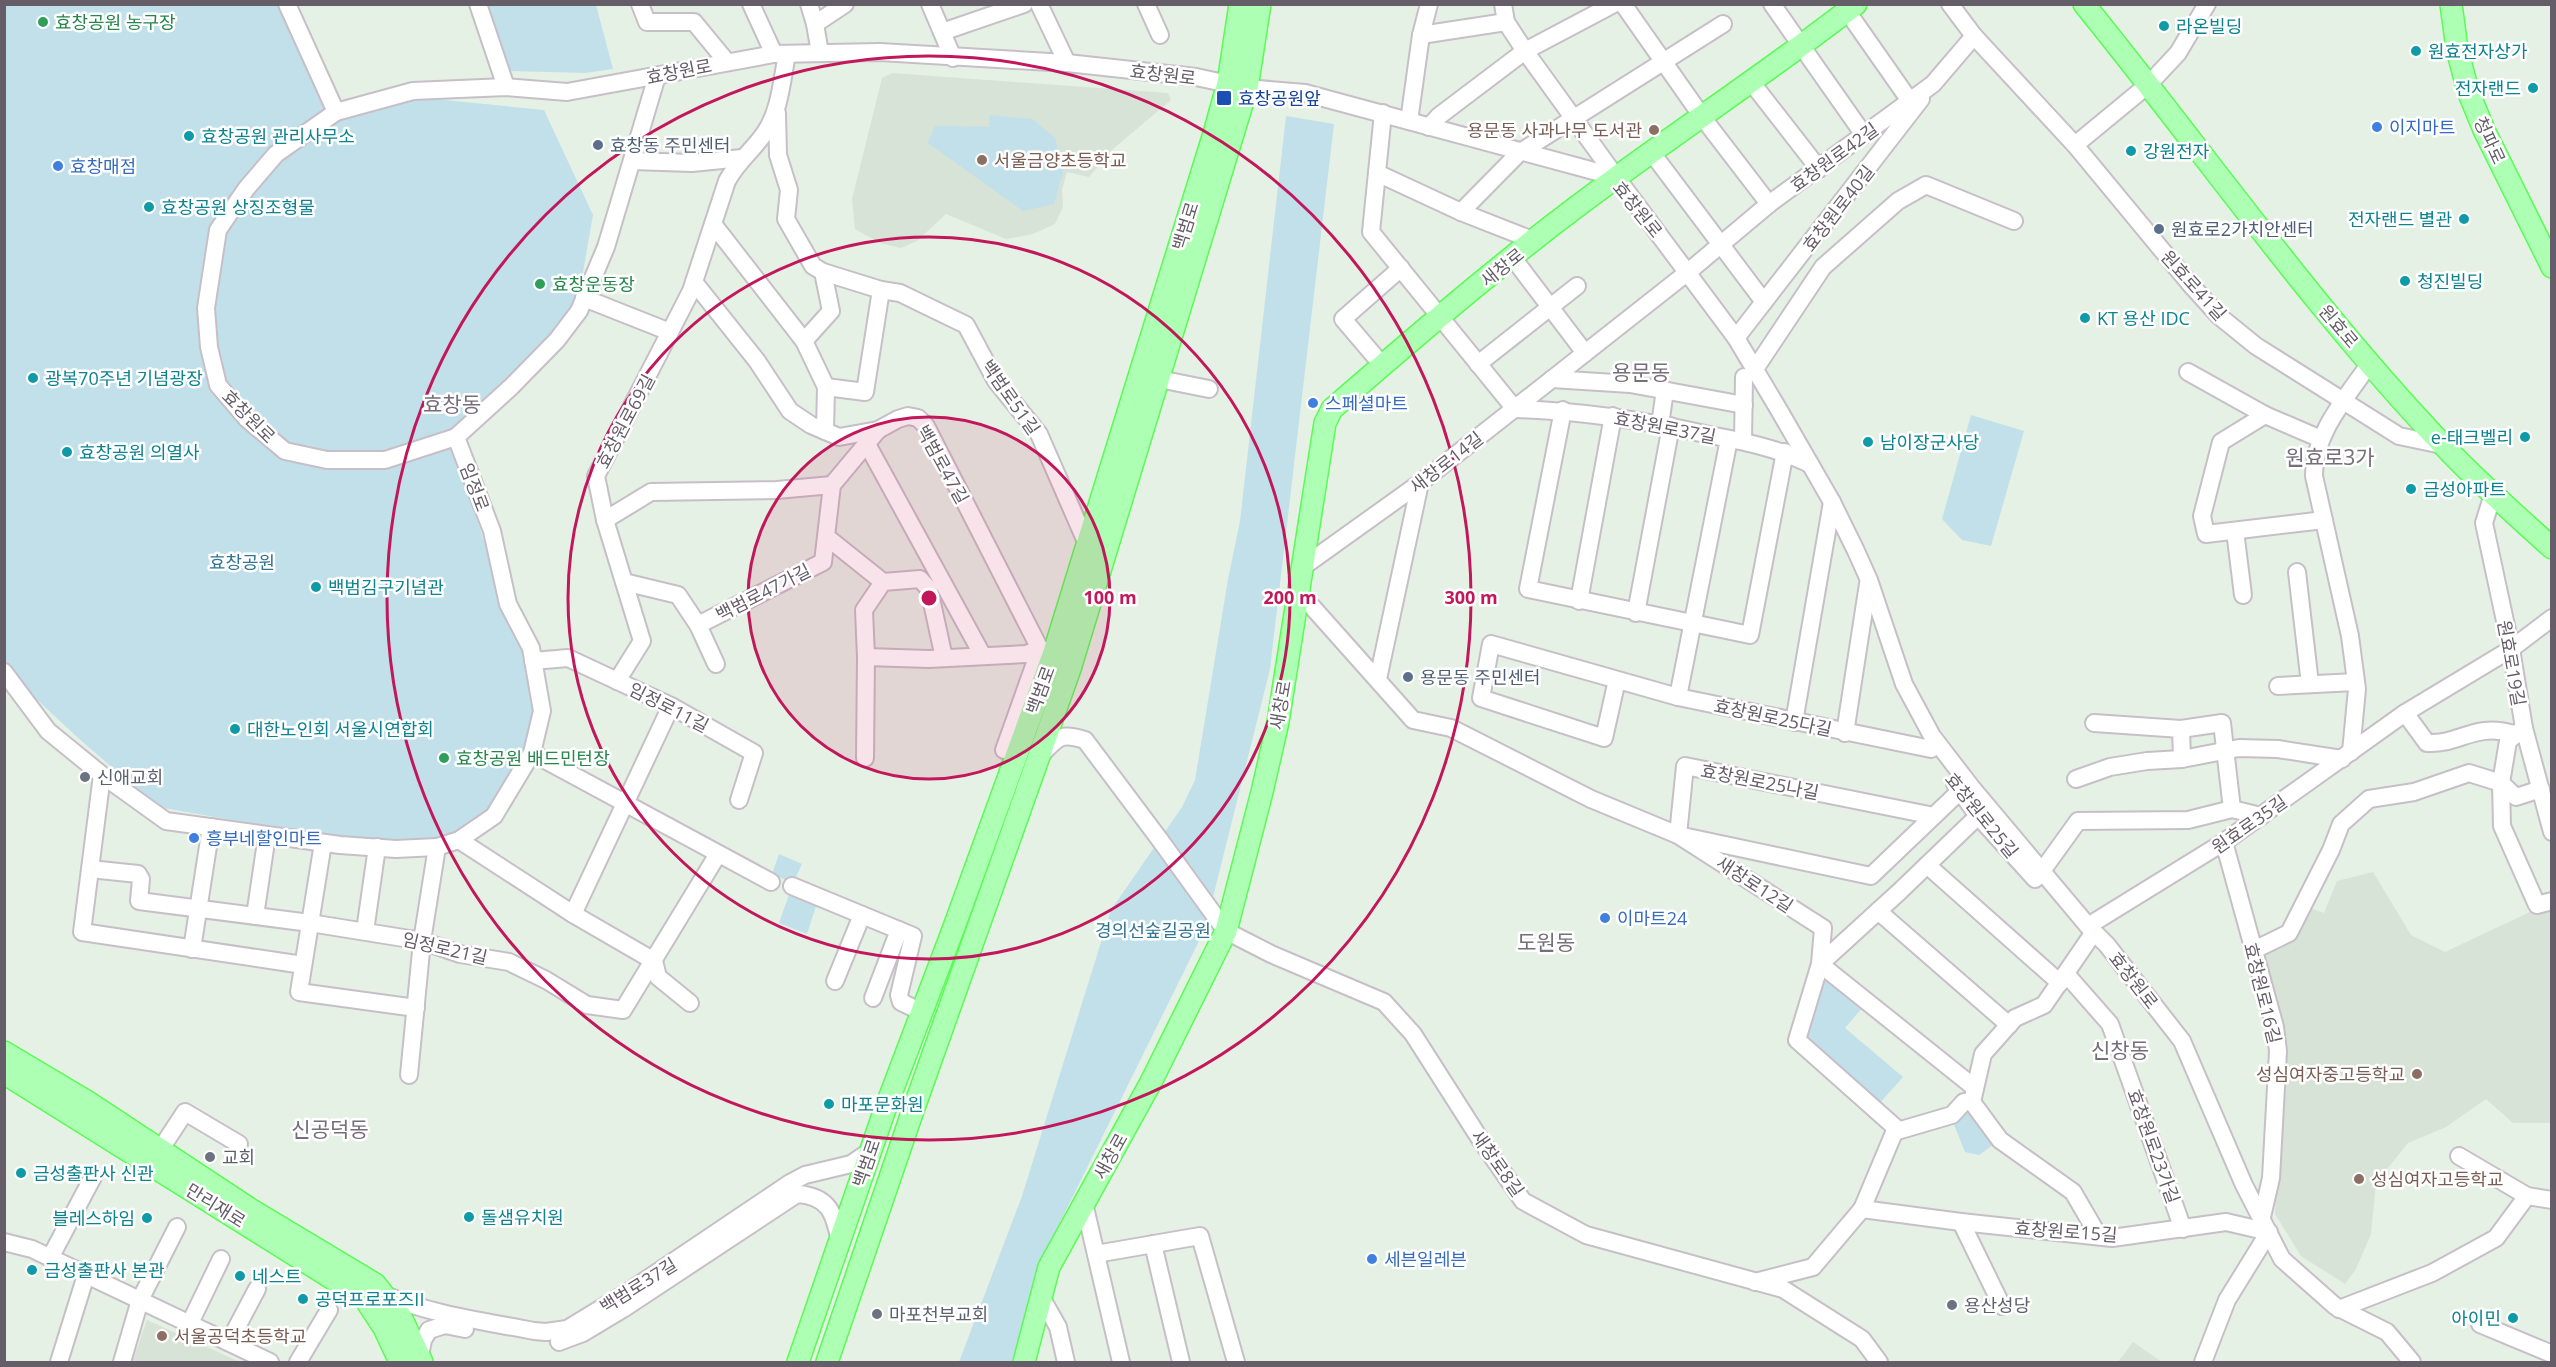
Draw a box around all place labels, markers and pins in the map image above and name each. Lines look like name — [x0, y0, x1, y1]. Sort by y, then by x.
place label: 효창공원 농구장 — [55, 10, 176, 34]
place label: 라온빌딩 — [2176, 14, 2242, 38]
marker: 효창공원 농구장 — [36, 15, 50, 29]
marker: 라온빌딩 — [2157, 19, 2171, 33]
place label: 원효전자상가 — [2428, 39, 2528, 63]
marker: 원효전자상가 — [2409, 44, 2423, 58]
place label: 전자랜드 — [2455, 76, 2521, 100]
marker: 전자랜드 — [2526, 81, 2540, 95]
place label: 효창공원앞 — [1238, 86, 1321, 110]
marker: 효창공원앞 — [1215, 89, 1233, 107]
place label: 이지마트 — [2389, 115, 2455, 139]
place label: 용문동 사과나무 도서관 — [1467, 118, 1642, 142]
marker: 이지마트 — [2370, 120, 2384, 134]
marker: 용문동 사과나무 도서관 — [1647, 123, 1661, 137]
place label: 효창공원 관리사무소 — [201, 124, 355, 148]
marker: 효창공원 관리사무소 — [182, 129, 196, 143]
place label: 효창동 주민센터 — [610, 133, 731, 157]
marker: 효창동 주민센터 — [591, 138, 605, 152]
place label: 강원전자 — [2143, 139, 2210, 163]
marker: 강원전자 — [2124, 144, 2138, 158]
place label: 서울금양초등학교 — [994, 148, 1126, 172]
marker: 서울금양초등학교 — [975, 153, 989, 167]
place label: 효창매점 — [70, 154, 136, 178]
marker: 효창매점 — [51, 159, 65, 173]
place label: 효창공원 상징조형물 — [161, 195, 315, 219]
marker: 효창공원 상징조형물 — [142, 200, 156, 214]
place label: 전자랜드 별관 — [2348, 207, 2452, 231]
marker: 전자랜드 별관 — [2457, 212, 2471, 226]
place label: 원효로2가치안센터 — [2171, 217, 2314, 241]
marker: 원효로2가치안센터 — [2152, 222, 2166, 236]
place label: 청진빌딩 — [2417, 269, 2483, 293]
place label: 효창운동장 — [552, 272, 635, 296]
marker: 청진빌딩 — [2398, 274, 2412, 288]
marker: 효창운동장 — [533, 277, 547, 291]
place label: KT 용산 IDC — [2097, 306, 2190, 330]
marker: KT 용산 IDC — [2078, 311, 2092, 325]
place label: 광복70주년 기념광장 — [45, 366, 203, 390]
marker: 광복70주년 기념광장 — [26, 371, 40, 385]
place label: 스페셜마트 — [1325, 391, 1408, 415]
marker: 스페셜마트 — [1306, 396, 1320, 410]
place label: e-태크벨리 — [2431, 425, 2513, 449]
place label: 남이장군사당 — [1880, 430, 1979, 454]
marker: e-태크벨리 — [2518, 430, 2532, 444]
marker: 남이장군사당 — [1861, 435, 1875, 449]
place label: 효창공원 의열사 — [79, 440, 200, 464]
marker: 효창공원 의열사 — [60, 445, 74, 459]
place label: 금성아파트 — [2423, 477, 2506, 501]
marker: 금성아파트 — [2404, 482, 2418, 496]
place label: 백범김구기념관 — [328, 575, 444, 599]
marker: 백범김구기념관 — [309, 580, 323, 594]
centre of rings — [919, 588, 939, 608]
place label: 용문동 주민센터 — [1420, 665, 1541, 689]
marker: 용문동 주민센터 — [1401, 670, 1415, 684]
place label: 대한노인회 서울시연합회 — [247, 717, 434, 741]
marker: 대한노인회 서울시연합회 — [228, 722, 242, 736]
place label: 효창공원 배드민턴장 — [456, 746, 610, 770]
marker: 효창공원 배드민턴장 — [437, 751, 451, 765]
place label: 신애교회 — [97, 765, 163, 789]
marker: 신애교회 — [78, 770, 92, 784]
place label: 흥부네할인마트 — [206, 826, 322, 850]
marker: 흥부네할인마트 — [187, 831, 201, 845]
place label: 이마트24 — [1617, 906, 1687, 930]
marker: 이마트24 — [1598, 911, 1612, 925]
place label: 성심여자중고등학교 — [2256, 1062, 2405, 1086]
marker: 성심여자중고등학교 — [2410, 1067, 2424, 1081]
place label: 마포문화원 — [841, 1092, 924, 1116]
marker: 마포문화원 — [822, 1097, 836, 1111]
place label: 교회 — [222, 1145, 255, 1169]
marker: 교회 — [203, 1150, 217, 1164]
place label: 금성출판사 신관 — [33, 1161, 154, 1185]
marker: 금성출판사 신관 — [14, 1166, 28, 1180]
place label: 성심여자고등학교 — [2371, 1167, 2503, 1191]
marker: 성심여자고등학교 — [2352, 1172, 2366, 1186]
place label: 돌샘유치원 — [481, 1205, 564, 1229]
place label: 블레스하임 — [52, 1206, 135, 1230]
marker: 돌샘유치원 — [462, 1210, 476, 1224]
marker: 블레스하임 — [140, 1211, 154, 1225]
place label: 세븐일레븐 — [1384, 1247, 1467, 1271]
marker: 세븐일레븐 — [1365, 1252, 1379, 1266]
place label: 금성출판사 본관 — [44, 1258, 165, 1282]
marker: 금성출판사 본관 — [25, 1263, 39, 1277]
place label: 네스트 — [252, 1264, 302, 1288]
marker: 네스트 — [233, 1269, 247, 1283]
place label: 공덕프로포즈II — [315, 1287, 424, 1311]
marker: 공덕프로포즈II — [296, 1292, 310, 1306]
place label: 용산성당 — [1964, 1293, 2030, 1317]
marker: 용산성당 — [1945, 1298, 1959, 1312]
place label: 마포천부교회 — [889, 1302, 988, 1326]
place label: 아이민 — [2451, 1306, 2501, 1330]
marker: 마포천부교회 — [870, 1307, 884, 1321]
marker: 아이민 — [2506, 1311, 2520, 1325]
place label: 서울공덕초등학교 — [174, 1324, 306, 1348]
marker: 서울공덕초등학교 — [155, 1329, 169, 1343]

